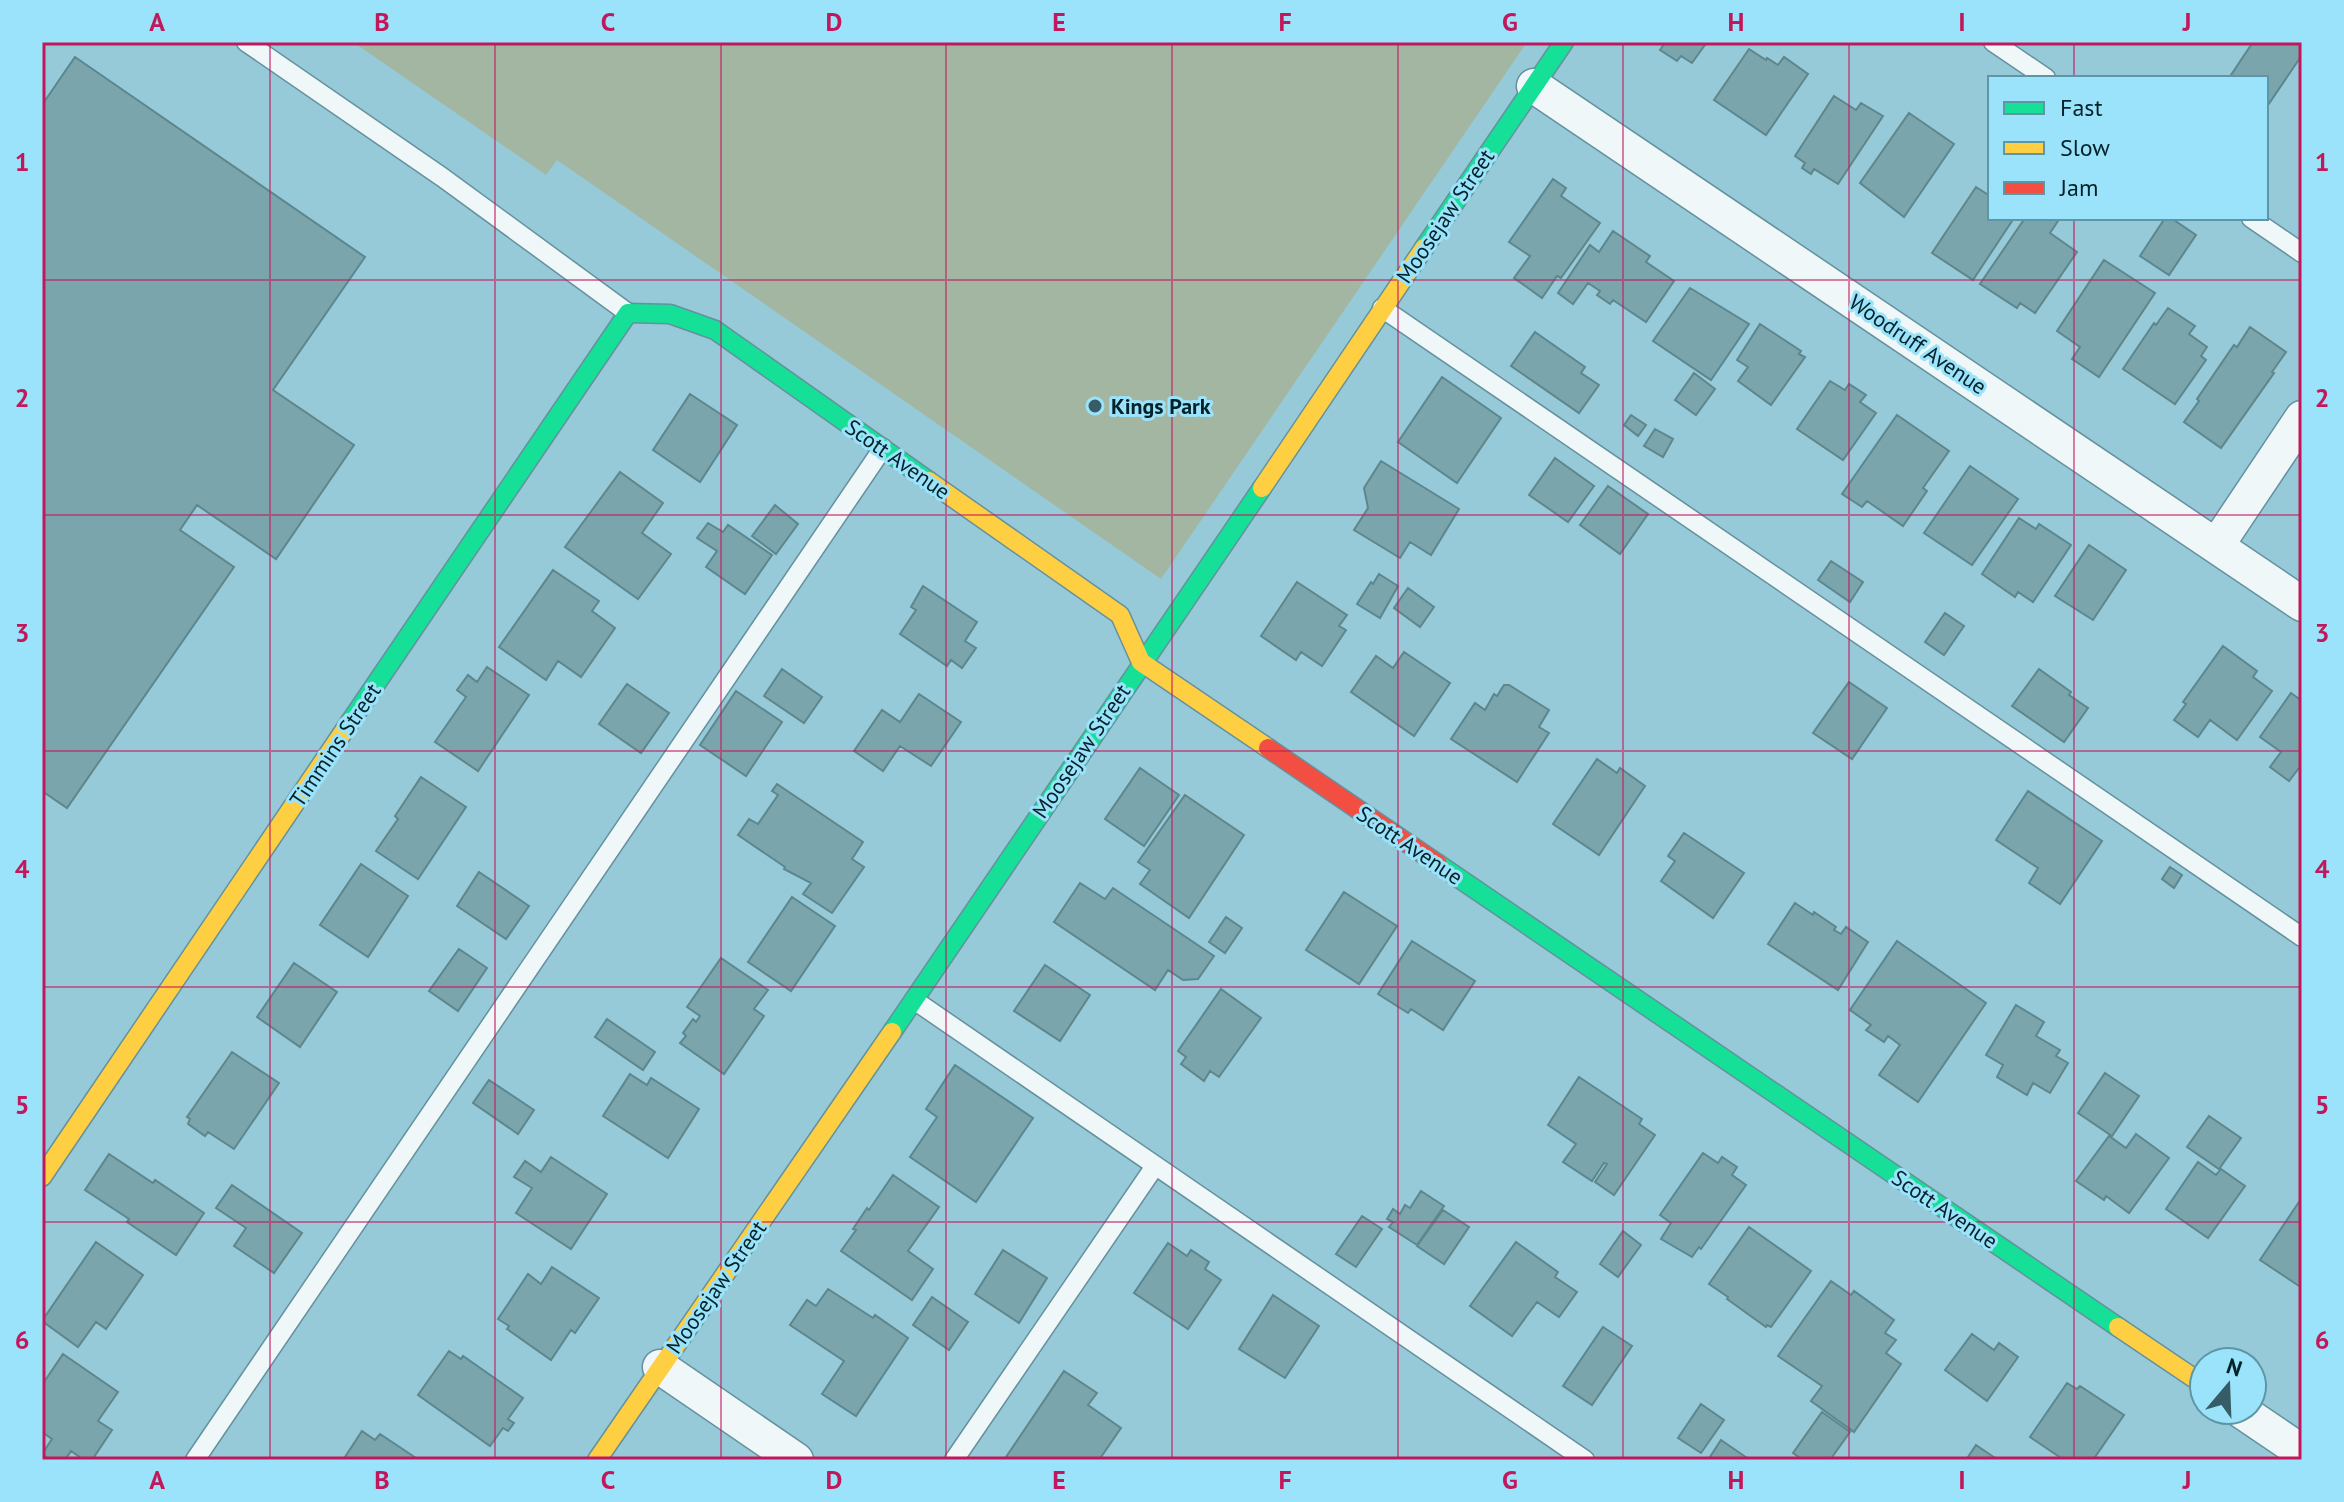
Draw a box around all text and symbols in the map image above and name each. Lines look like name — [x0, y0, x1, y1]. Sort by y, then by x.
text: A — [149, 5, 165, 38]
text: B — [374, 5, 390, 38]
text: C — [601, 5, 615, 38]
text: D — [826, 5, 842, 38]
text: E — [1052, 5, 1066, 38]
text: F — [1278, 5, 1292, 38]
text: G — [1502, 5, 1518, 38]
text: H — [1728, 5, 1744, 38]
text: I — [1958, 5, 1966, 38]
text: J — [2182, 5, 2191, 38]
legend — [1988, 76, 2268, 220]
text: Fast — [2060, 92, 2103, 123]
text: Slow — [2060, 132, 2110, 163]
street label: Moosejaw Street — [1390, 143, 1501, 288]
text: 1 — [15, 145, 29, 178]
text: 1 — [2315, 145, 2329, 178]
text: Jam — [2059, 172, 2098, 203]
street label: Woodruff Avenue — [1844, 288, 1992, 400]
text: 2 — [15, 381, 29, 414]
text: 2 — [2315, 381, 2329, 414]
place label: Kings Park — [1111, 392, 1211, 420]
marker: Kings Park — [1086, 397, 1104, 415]
street label: Scott Avenue — [840, 413, 956, 505]
text: 3 — [15, 616, 29, 649]
text: 3 — [2315, 616, 2329, 649]
street label: Timmins Street — [283, 677, 387, 812]
street label: Moosejaw Street — [1026, 678, 1137, 823]
street label: Scott Avenue — [1352, 799, 1468, 891]
text: 4 — [15, 852, 30, 885]
text: 4 — [2315, 852, 2330, 885]
text: 5 — [15, 1088, 29, 1121]
text: 5 — [2315, 1088, 2329, 1121]
street label: Scott Avenue — [1887, 1163, 2003, 1255]
street label: Moosejaw Street — [660, 1215, 772, 1359]
text: 6 — [15, 1323, 29, 1356]
text: 6 — [2315, 1323, 2329, 1356]
north arrow — [2188, 1346, 2268, 1426]
text: N — [2223, 1351, 2246, 1383]
text: A — [149, 1463, 165, 1496]
text: B — [374, 1463, 390, 1496]
text: C — [601, 1463, 615, 1496]
text: D — [826, 1463, 842, 1496]
text: E — [1052, 1463, 1066, 1496]
text: F — [1278, 1463, 1292, 1496]
text: G — [1502, 1463, 1518, 1496]
text: H — [1728, 1463, 1744, 1496]
text: I — [1958, 1463, 1966, 1496]
text: J — [2182, 1463, 2191, 1496]

